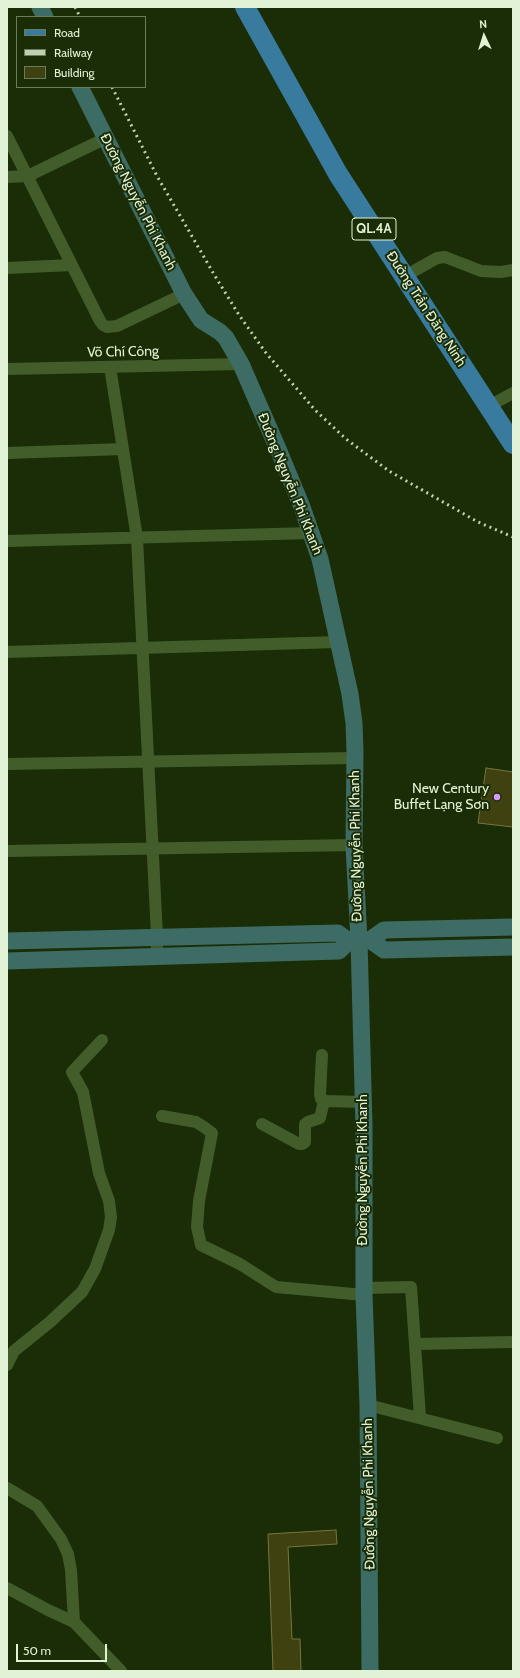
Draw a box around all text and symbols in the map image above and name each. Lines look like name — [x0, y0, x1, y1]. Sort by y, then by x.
legend — [16, 16, 146, 88]
north arrow — [464, 16, 504, 56]
text: N — [479, 17, 488, 31]
text: Road — [54, 25, 80, 40]
text: Railway — [54, 45, 92, 60]
text: Building — [54, 65, 95, 80]
street label: Đường Nguyễn Phi Khanh — [96, 131, 180, 273]
road number: QL.4A — [352, 218, 396, 240]
street label: Đường Trần Đăng Ninh — [382, 248, 470, 370]
street label: Võ Chí Công — [87, 343, 159, 361]
street label: Đường Nguyễn Phi Khanh — [254, 411, 326, 557]
street label: Đường Nguyễn Phi Khanh — [346, 770, 366, 922]
place label: New Century Buffet Lạng Sơn — [394, 781, 489, 814]
marker: New Century Buffet Lạng Sơn — [492, 792, 502, 802]
street label: Đường Nguyễn Phi Khanh — [355, 1094, 371, 1246]
street label: Đường Nguyễn Phi Khanh — [359, 1418, 379, 1570]
scale bar — [18, 1636, 109, 1662]
text: 50 m — [23, 1643, 51, 1658]

